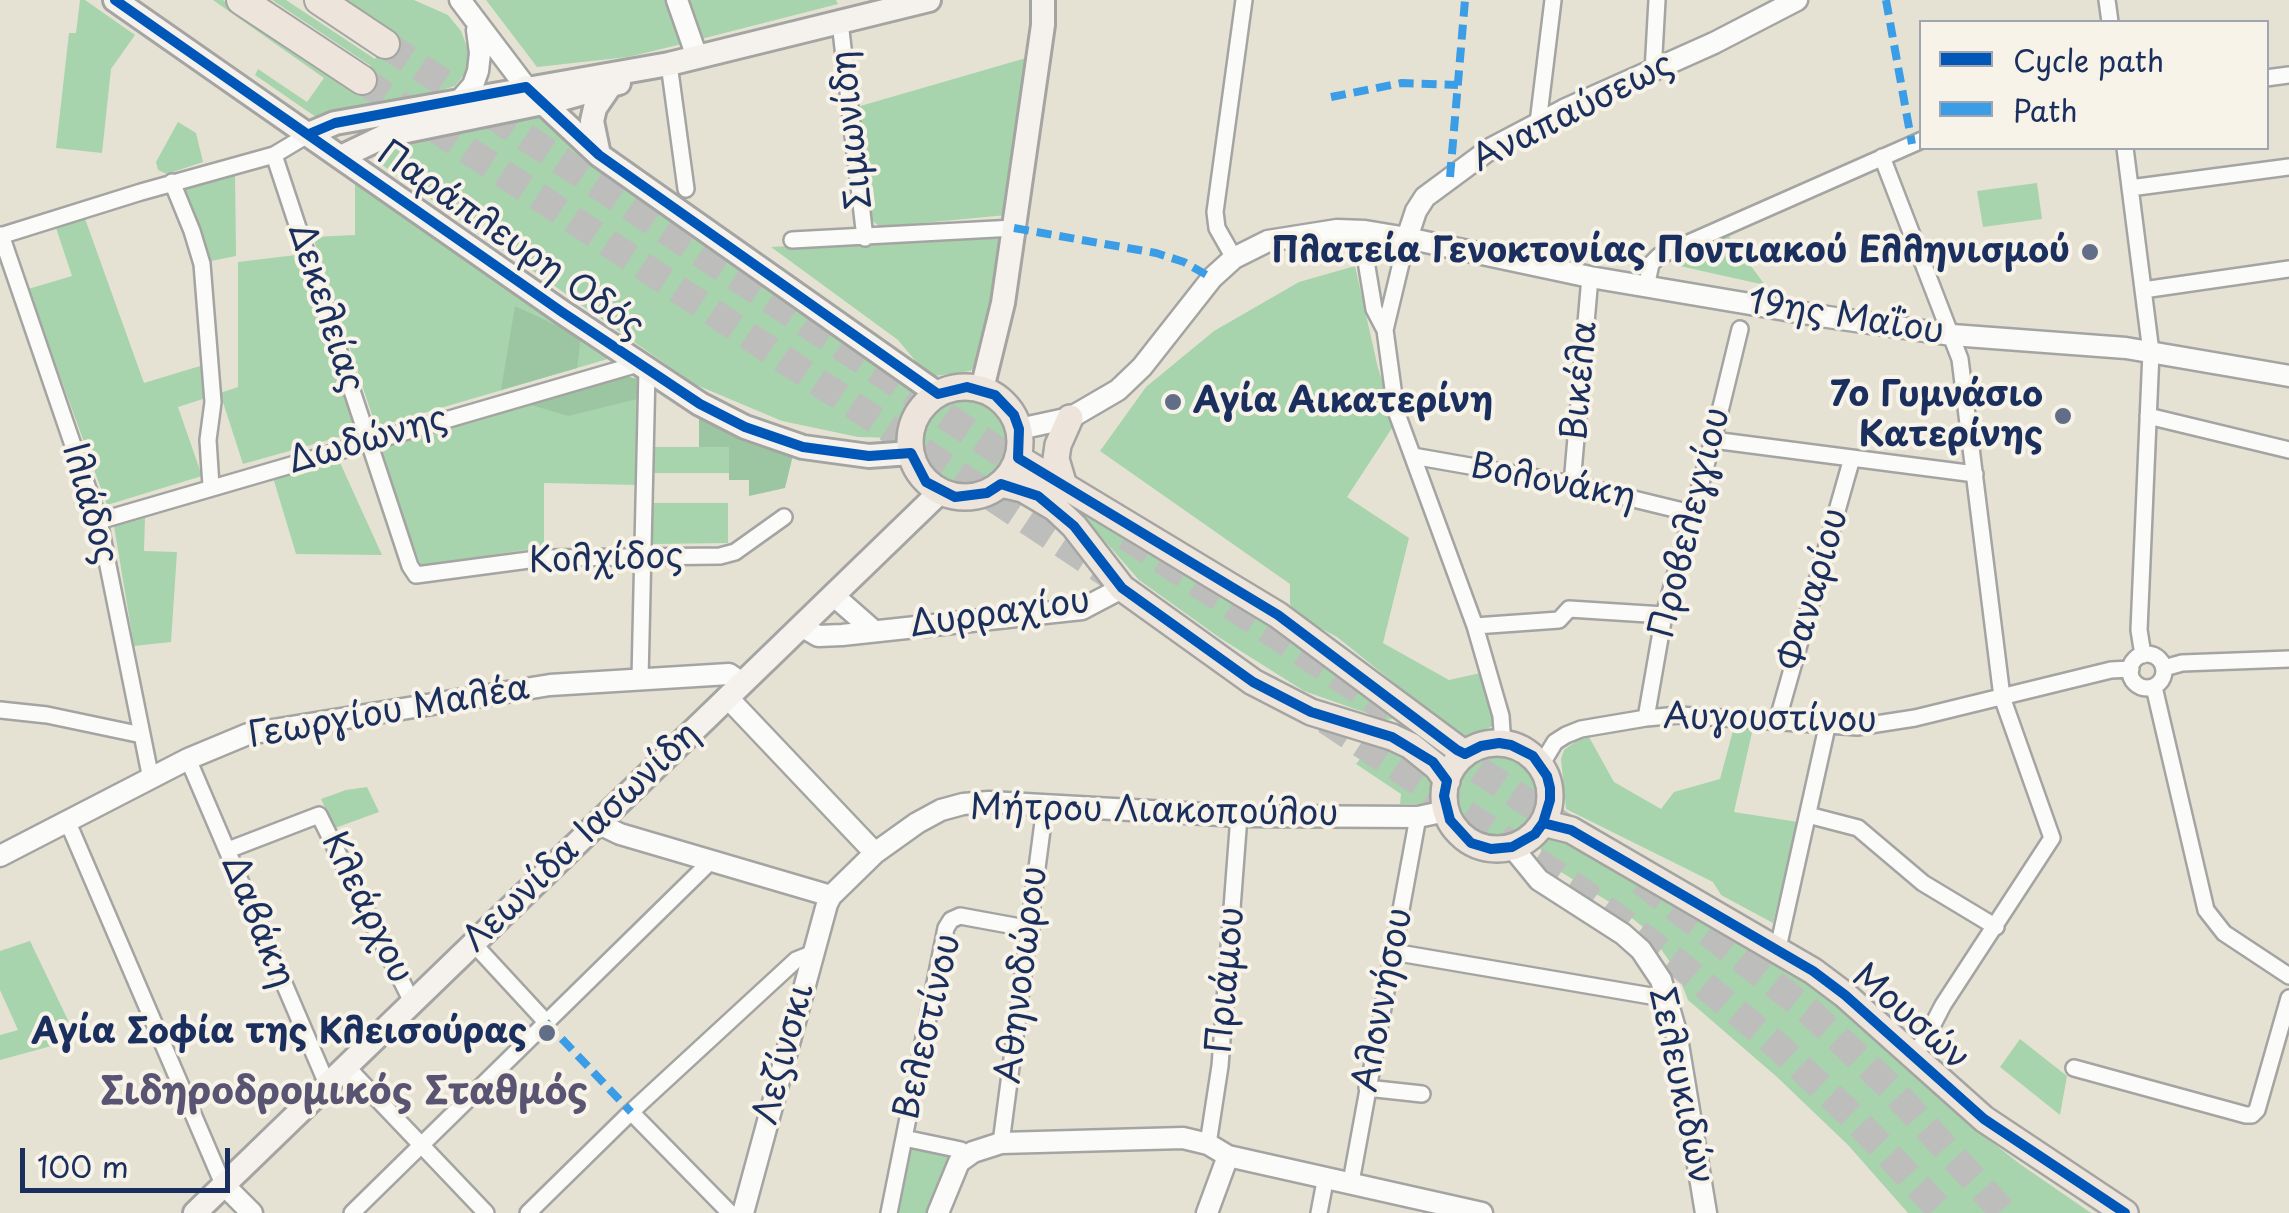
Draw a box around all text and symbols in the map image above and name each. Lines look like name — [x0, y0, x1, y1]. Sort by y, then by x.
legend — [1919, 20, 2269, 150]
text: Cycle path — [2013, 37, 2164, 82]
street label: Αναπαύσεως — [1465, 44, 1681, 182]
street label: Σιμωνίδη — [824, 48, 882, 212]
text: Path — [2013, 87, 2078, 132]
street label: Παράπλευρη Οδός — [369, 133, 651, 349]
street label: Δεκελείας — [278, 218, 372, 398]
place label: Πλατεία Γενοκτονίας Ποντιακού Ελληνισμού — [1271, 231, 2070, 273]
marker: Πλατεία Γενοκτονίας Ποντιακού Ελληνισμού — [2079, 241, 2101, 263]
street label: 19ης Μαΐου — [1745, 282, 1947, 354]
street label: Βικέλα — [1555, 320, 1607, 442]
place label: 7ο Γυμνάσιο Κατερίνης — [1830, 375, 2043, 457]
place label: Αγία Αικατερίνη — [1193, 381, 1493, 423]
marker: Αγία Αικατερίνη — [1162, 391, 1184, 413]
street label: Δωδώνης — [284, 398, 452, 484]
street label: Προβελεγγίου — [1642, 404, 1740, 642]
marker: 7ο Γυμνάσιο Κατερίνης — [2052, 405, 2074, 427]
street label: Ιλιάδος — [52, 439, 126, 569]
street label: Βολονάκη — [1467, 446, 1639, 520]
street label: Φαναρίου — [1772, 504, 1858, 676]
street label: Κολχίδος — [528, 536, 684, 584]
street label: Δυρραχίου — [907, 581, 1093, 647]
street label: Γεωργίου Μαλέα — [245, 668, 533, 758]
street label: Αυγουστίνου — [1663, 697, 1877, 743]
street label: Λεωνίδα Ιασωνίδη — [455, 714, 709, 962]
street label: Μήτρου Λιακοπούλου — [969, 788, 1339, 836]
street label: Κλεάρχου — [311, 825, 421, 991]
street label: Δαβάκη — [212, 850, 302, 994]
street label: Αθηνοδώρου — [989, 864, 1057, 1086]
street label: Πριάμου — [1200, 905, 1254, 1055]
street label: Αλοννήσου — [1346, 905, 1422, 1095]
street label: Βελεστίνου — [887, 930, 971, 1124]
street label: Μουσών — [1843, 956, 1977, 1080]
street label: Λεζίνσκι — [746, 979, 824, 1129]
street label: Σελευκιδών — [1639, 984, 1721, 1188]
place label: Αγία Σοφία της Κλεισούρας — [31, 1012, 527, 1054]
marker: Αγία Σοφία της Κλεισούρας — [536, 1022, 558, 1044]
district label: Σιδηροδρομικός Σταθμός — [100, 1071, 588, 1117]
scale bar — [25, 1128, 235, 1190]
text: 100 m — [37, 1143, 129, 1188]

